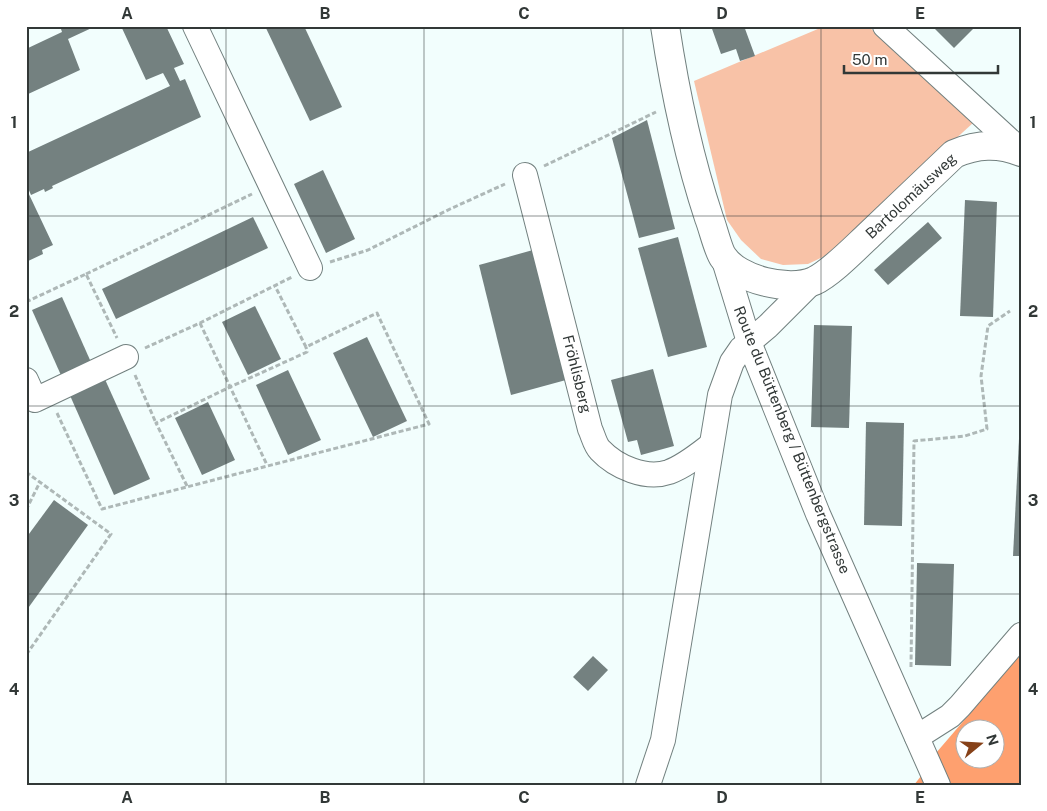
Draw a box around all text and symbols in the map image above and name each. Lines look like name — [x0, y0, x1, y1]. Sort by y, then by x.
text: A — [121, 4, 133, 23]
text: B — [320, 4, 331, 23]
text: C — [518, 4, 530, 23]
text: D — [716, 4, 728, 23]
text: E — [915, 4, 925, 23]
scale bar — [844, 42, 998, 74]
text: 50 m — [852, 51, 887, 68]
text: 1 — [11, 113, 17, 132]
text: 1 — [1030, 113, 1036, 132]
street label: Bartolomäusweg — [862, 149, 959, 242]
text: 2 — [9, 302, 19, 321]
text: 2 — [1028, 302, 1038, 321]
street label: Route du Büttenberg / Büttenbergstrasse — [731, 304, 854, 576]
street label: Fröhlisberg — [560, 333, 595, 415]
text: 3 — [9, 491, 19, 510]
text: 3 — [1028, 491, 1038, 510]
text: 4 — [9, 680, 20, 699]
text: 4 — [1028, 680, 1039, 699]
north arrow — [954, 718, 1004, 768]
text: N — [983, 732, 1002, 748]
text: A — [121, 788, 133, 807]
text: B — [320, 788, 331, 807]
text: C — [518, 788, 530, 807]
text: D — [716, 788, 728, 807]
text: E — [915, 788, 925, 807]

